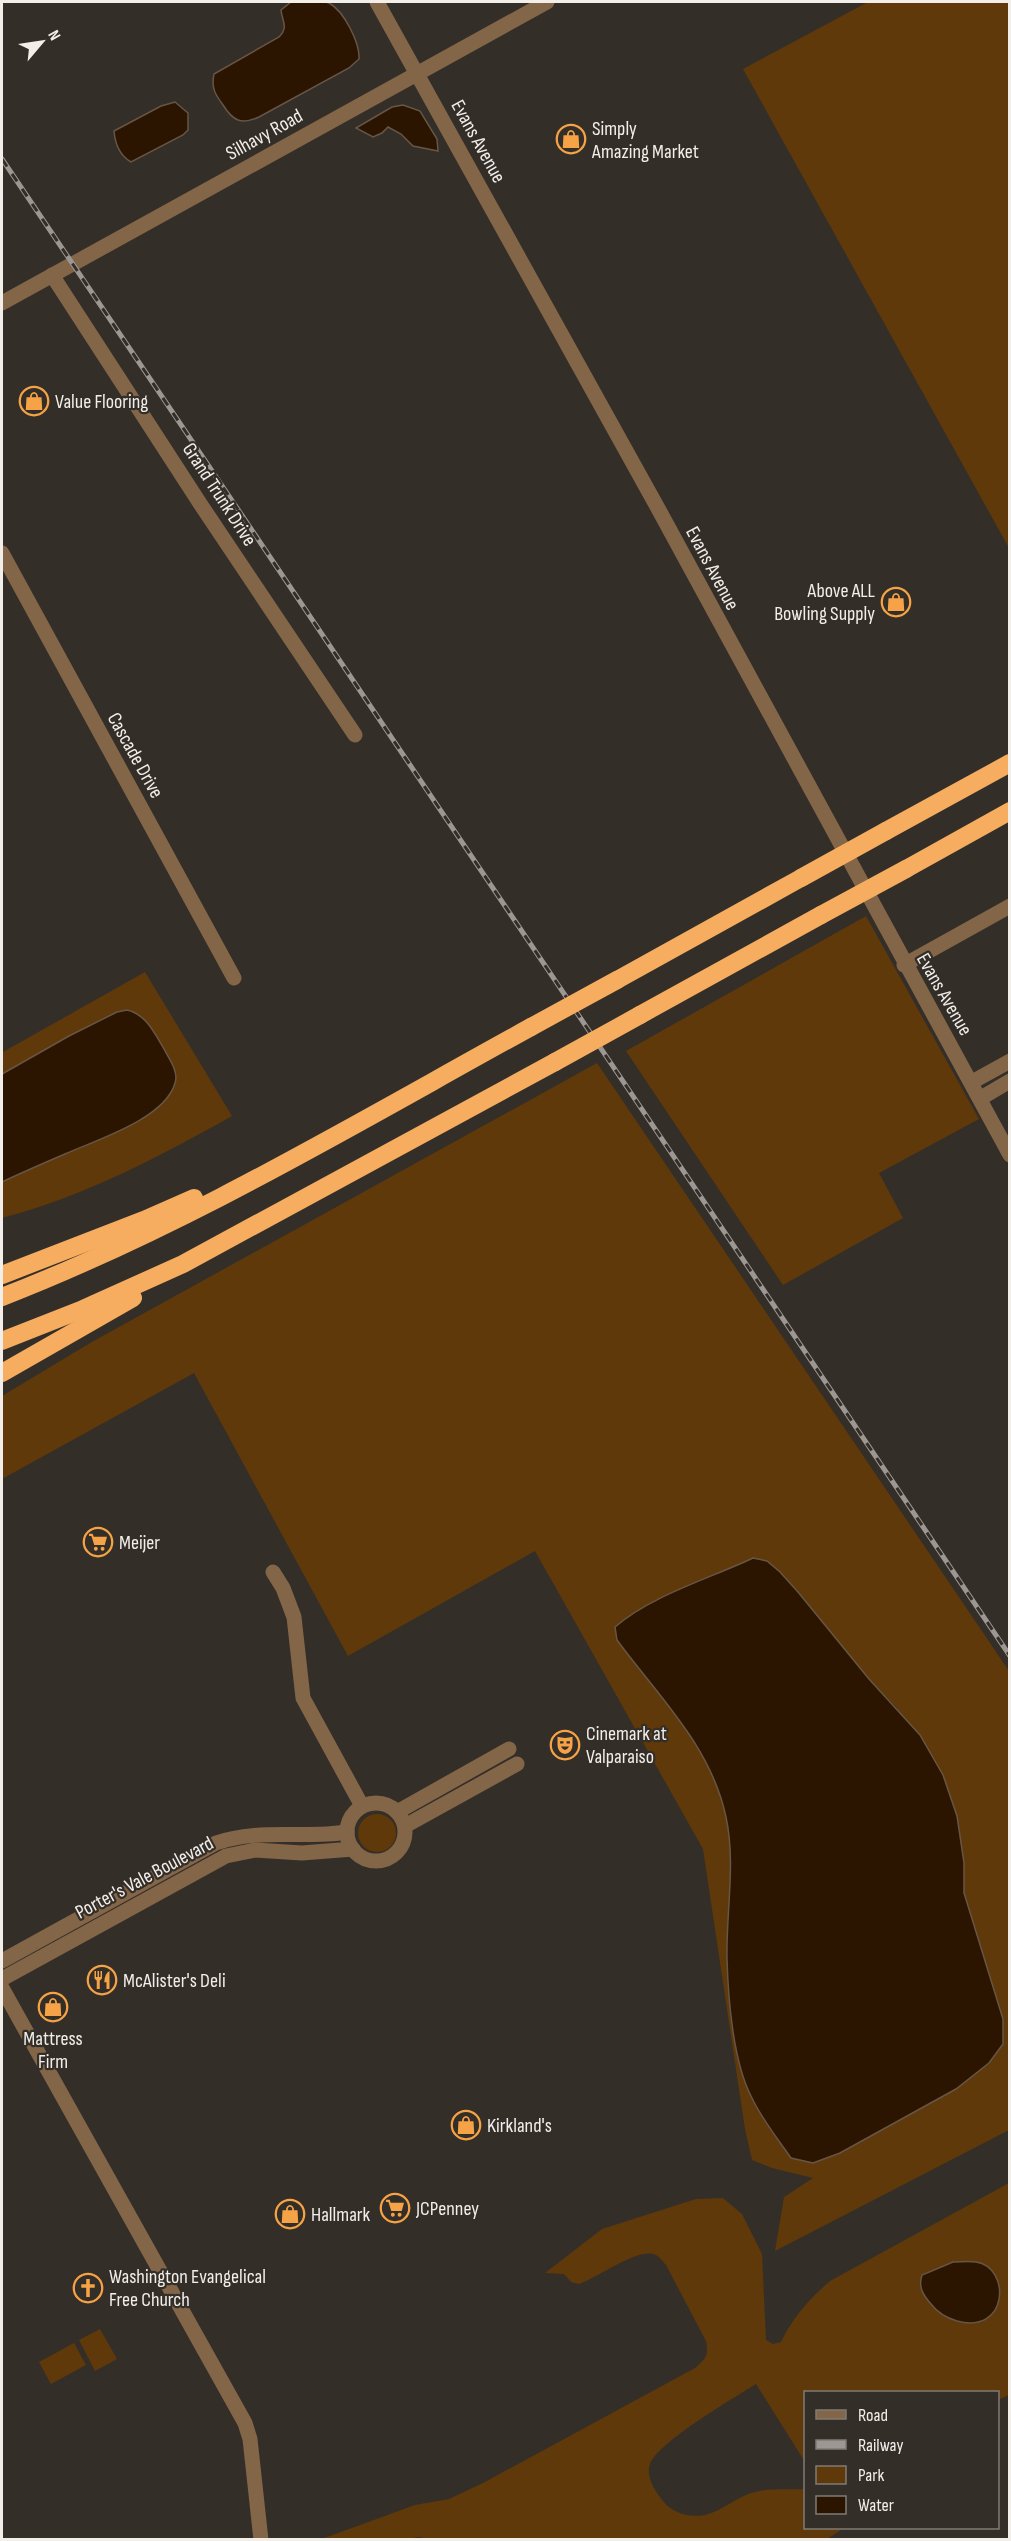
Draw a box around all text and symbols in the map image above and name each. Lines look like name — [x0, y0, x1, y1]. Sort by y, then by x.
north arrow — [12, 12, 72, 72]
text: N — [43, 27, 64, 44]
street label: Evans Avenue — [446, 96, 511, 187]
street label: Silhavy Road — [222, 104, 307, 166]
place label: Simply Amazing Market — [591, 117, 699, 164]
shop icon: Simply Amazing Market — [555, 123, 587, 155]
shop icon: Value Flooring — [18, 385, 50, 417]
place label: Value Flooring — [55, 390, 148, 414]
street label: Grand Trunk Drive — [177, 438, 261, 551]
street label: Evans Avenue — [680, 523, 744, 614]
place label: Above ALL Bowling Supply — [774, 579, 876, 626]
shop icon: Above ALL Bowling Supply — [880, 586, 912, 618]
street label: Cascade Drive — [102, 708, 168, 802]
street label: Evans Avenue — [911, 949, 977, 1040]
supermarket icon: Meijer — [82, 1526, 114, 1558]
place label: Meijer — [119, 1531, 160, 1555]
place label: Cinemark at Valparaiso — [586, 1722, 667, 1769]
theatre icon: Cinemark at Valparaiso — [549, 1729, 581, 1761]
street label: Porter's Vale Boulevard — [71, 1831, 218, 1924]
restaurant icon: McAlister's Deli — [86, 1964, 118, 1996]
place label: McAlister's Deli — [123, 1969, 226, 1993]
shop icon: Mattress Firm — [37, 1991, 69, 2023]
place label: Mattress Firm — [23, 2027, 83, 2074]
shop icon: Kirkland's — [450, 2109, 482, 2141]
place label: Kirkland's — [487, 2114, 552, 2138]
supermarket icon: JCPenney — [379, 2192, 411, 2224]
place label: JCPenney — [415, 2197, 479, 2221]
shop icon: Hallmark — [274, 2198, 306, 2230]
place label: Hallmark — [311, 2203, 371, 2227]
place label: Washington Evangelical Free Church — [109, 2265, 266, 2312]
church icon: Washington Evangelical Free Church — [72, 2272, 104, 2304]
legend — [804, 2391, 999, 2529]
text: Road — [858, 2405, 888, 2426]
text: Railway — [858, 2435, 903, 2456]
text: Park — [858, 2465, 884, 2486]
text: Water — [858, 2495, 894, 2516]

